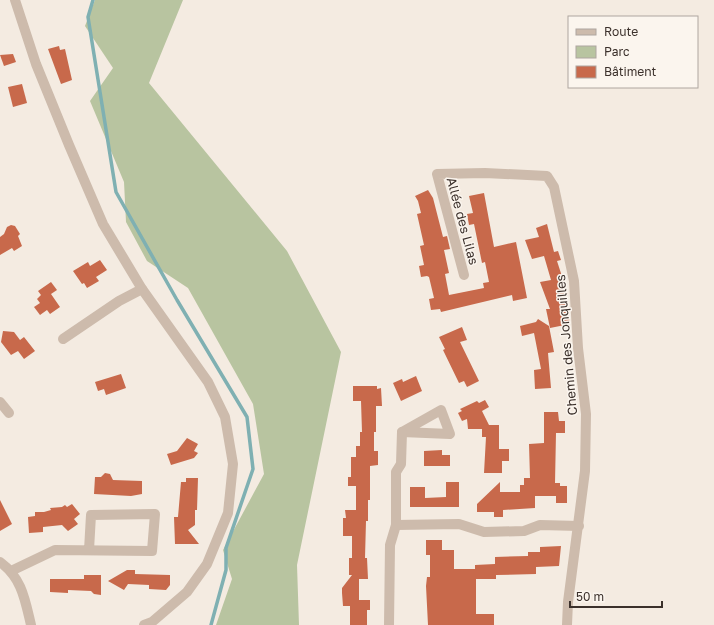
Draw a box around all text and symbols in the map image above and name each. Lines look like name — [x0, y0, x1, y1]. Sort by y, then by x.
legend — [568, 16, 698, 88]
text: Route — [604, 24, 638, 39]
text: Parc — [604, 44, 630, 59]
text: Bâtiment — [604, 64, 657, 79]
street label: Allée des Lilas — [444, 175, 482, 267]
street label: Chemin des Jonquilles — [552, 274, 580, 416]
scale bar — [570, 583, 662, 609]
text: 50 m — [576, 589, 604, 604]

